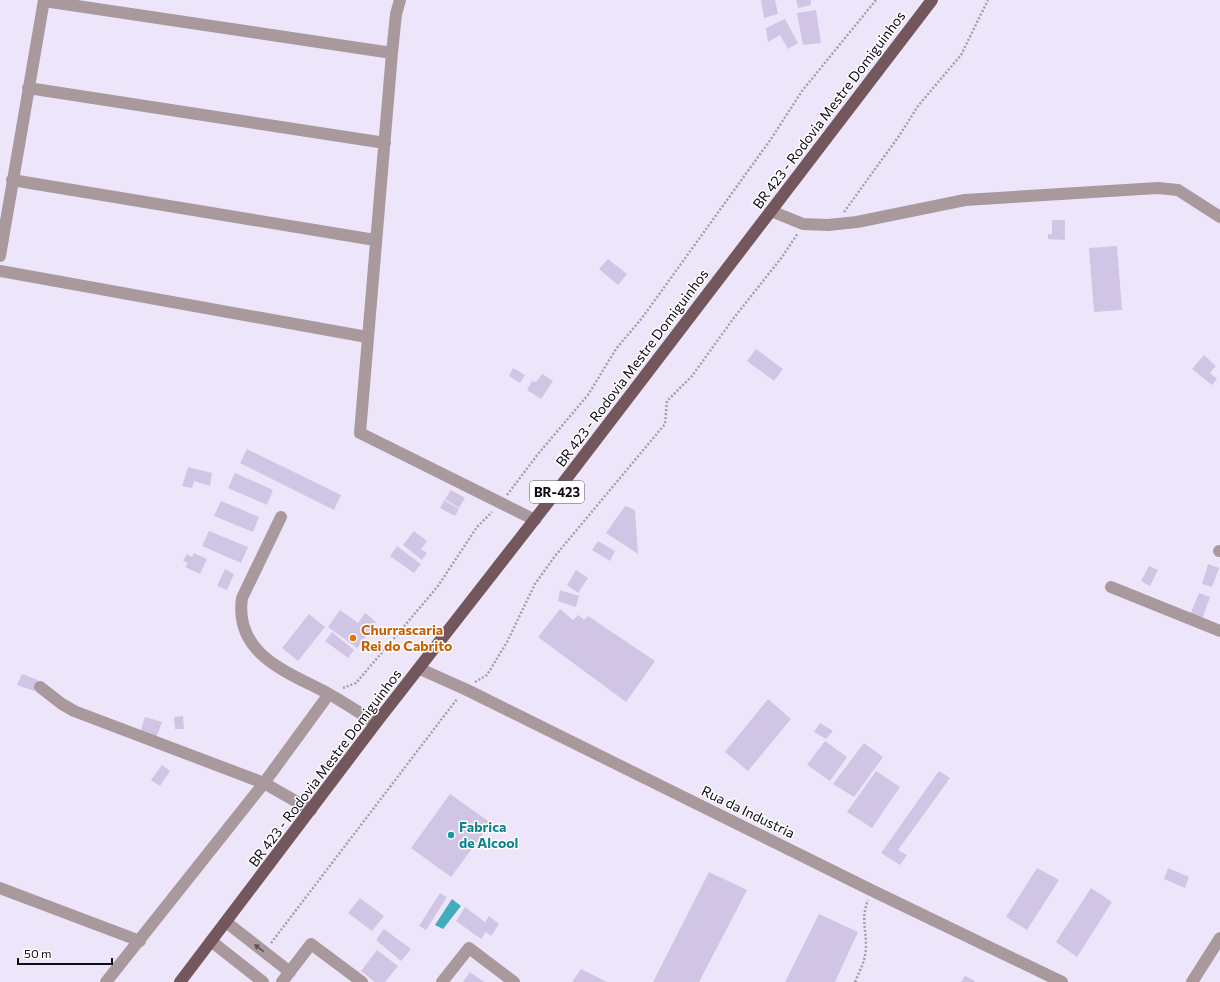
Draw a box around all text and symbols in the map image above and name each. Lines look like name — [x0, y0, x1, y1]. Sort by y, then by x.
street label: BR 423 - Rodovia Mestre Domiguinhos — [749, 8, 909, 212]
street label: BR 423 - Rodovia Mestre Domiguinhos — [552, 266, 712, 470]
road number: BR-423 — [530, 481, 584, 503]
place label: Churrascaria Rei do Cabrito — [361, 621, 452, 654]
marker: Churrascaria Rei do Cabrito — [348, 633, 358, 643]
street label: BR 423 - Rodovia Mestre Domiguinhos — [245, 666, 405, 870]
street label: Rua da Industria — [699, 782, 798, 841]
place label: Fabrica de Alcool — [459, 818, 518, 851]
marker: Fabrica de Alcool — [446, 830, 456, 840]
scale bar — [18, 940, 112, 966]
one-way arrow — [253, 944, 264, 952]
text: 50 m — [24, 946, 52, 960]

